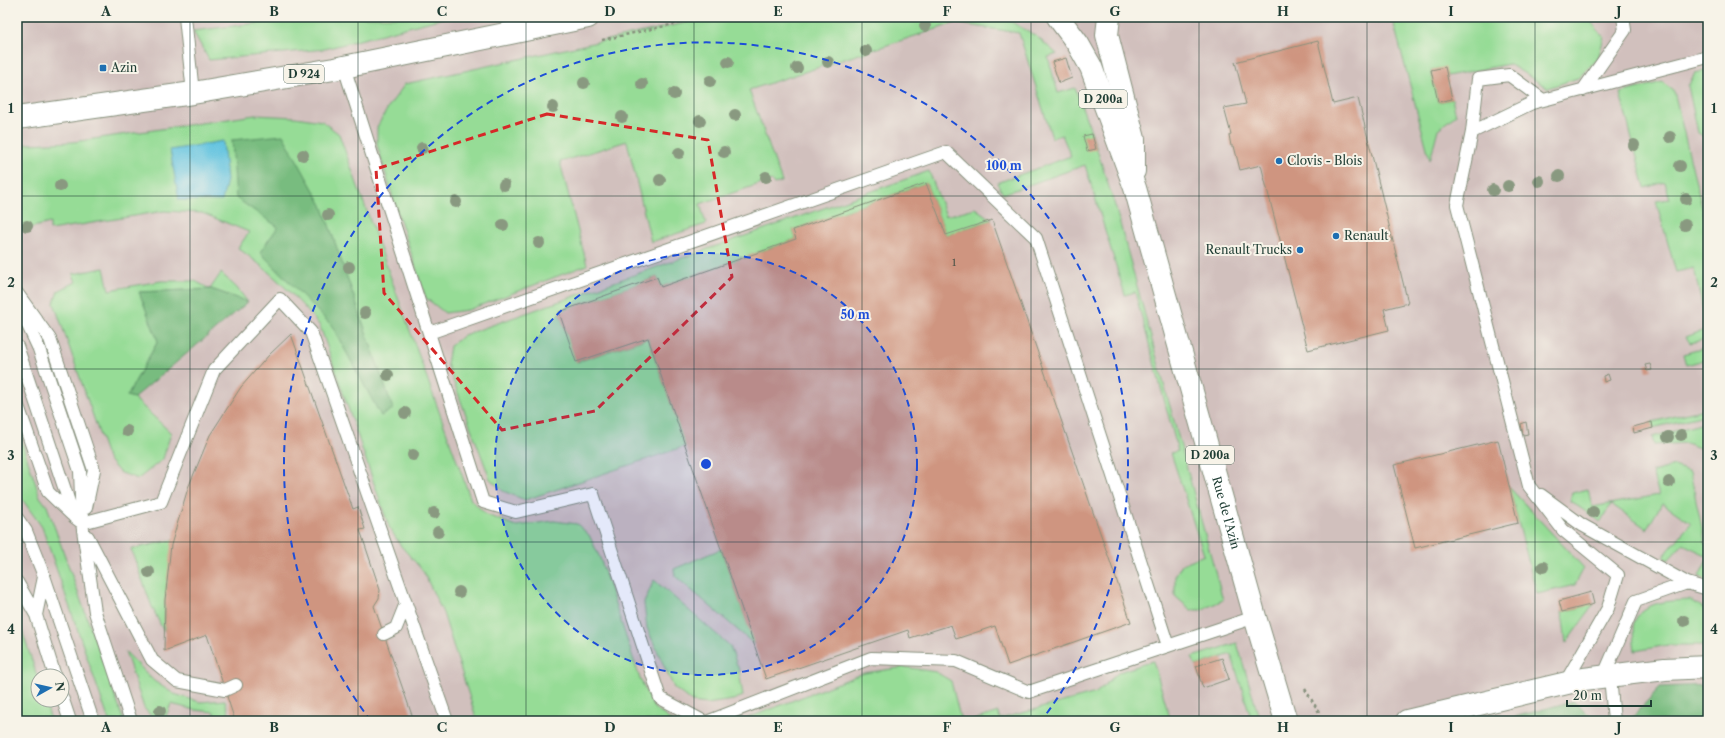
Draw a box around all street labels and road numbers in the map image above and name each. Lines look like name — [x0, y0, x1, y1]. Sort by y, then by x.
road number: D 924 — [284, 65, 324, 83]
road number: D 200a — [1079, 90, 1127, 108]
road number: D 200a — [1186, 446, 1234, 464]
street label: Rue de l'Azin — [1209, 474, 1244, 551]

